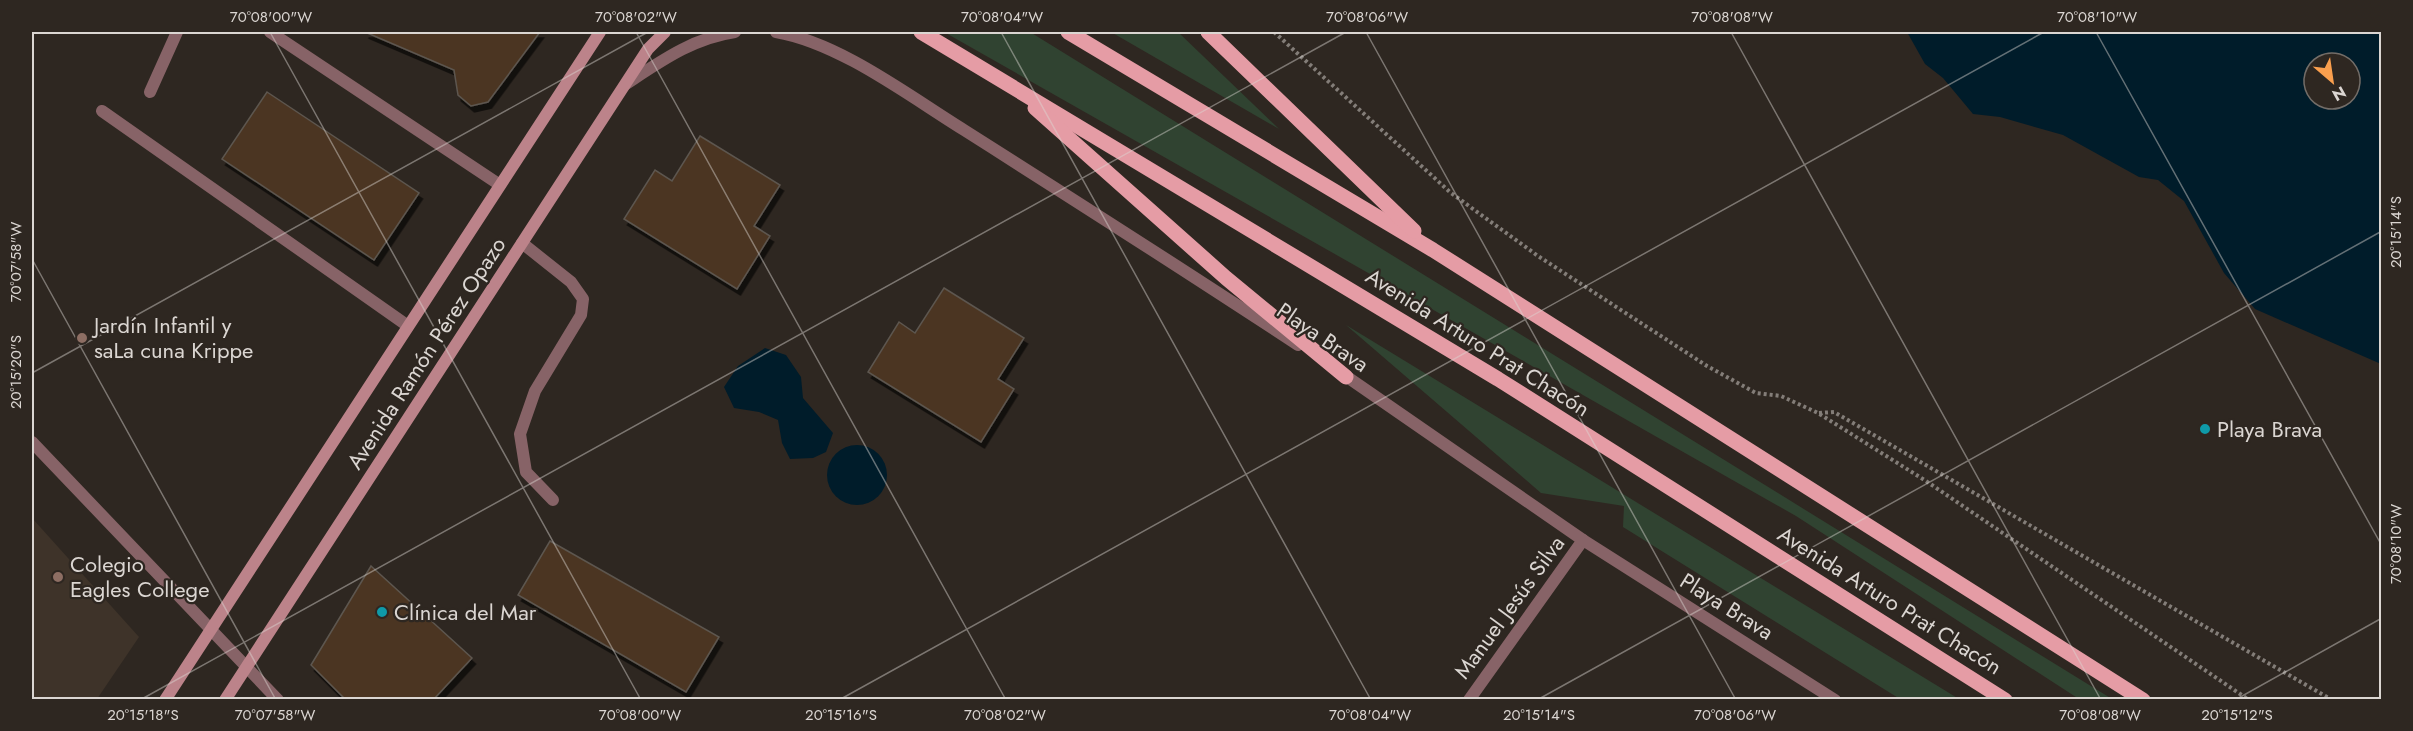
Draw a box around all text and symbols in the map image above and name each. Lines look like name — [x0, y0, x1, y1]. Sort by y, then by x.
text: 70°08'00"W — [230, 6, 312, 28]
text: 70°08'02"W — [595, 6, 677, 28]
text: 70°08'04"W — [961, 6, 1043, 28]
text: 70°08'06"W — [1326, 6, 1408, 28]
text: 70°08'08"W — [1691, 6, 1773, 28]
text: 70°08'10"W — [2057, 6, 2137, 28]
north arrow — [2302, 51, 2362, 111]
text: N — [2328, 81, 2350, 107]
text: 20°15'14"S — [2385, 196, 2407, 268]
text: 70°07'58"W — [5, 222, 27, 302]
street label: Avenida Ramón Pérez Opazo — [339, 231, 513, 475]
street label: Avenida Arturo Prat Chacón — [1360, 260, 1596, 424]
street label: Playa Brava — [1271, 294, 1375, 380]
place label: Jardín Infantil y saLa cuna Krippe — [91, 309, 253, 366]
marker: Jardín Infantil y saLa cuna Krippe — [75, 331, 89, 345]
text: 20°15'20"S — [5, 335, 27, 409]
place label: Playa Brava — [2217, 413, 2322, 445]
marker: Playa Brava — [2198, 422, 2212, 436]
text: 70°08'10"W — [2385, 504, 2407, 584]
street label: Avenida Arturo Prat Chacón — [1772, 518, 2008, 682]
street label: Manuel Jesús Silva — [1446, 529, 1572, 685]
place label: Colegio Eagles College — [70, 548, 209, 605]
street label: Playa Brava — [1674, 565, 1780, 647]
marker: Colegio Eagles College — [51, 570, 65, 584]
place label: Clínica del Mar — [394, 596, 537, 628]
marker: Clínica del Mar — [375, 605, 389, 619]
text: 20°15'18"S — [107, 704, 179, 726]
text: 70°07'58"W — [235, 704, 315, 726]
text: 70°08'00"W — [599, 704, 681, 726]
text: 20°15'16"S — [805, 704, 877, 726]
text: 70°08'02"W — [964, 704, 1046, 726]
text: 70°08'04"W — [1329, 704, 1411, 726]
text: 20°15'14"S — [1503, 704, 1575, 726]
text: 70°08'06"W — [1694, 704, 1776, 726]
text: 70°08'08"W — [2059, 704, 2141, 726]
text: 20°15'12"S — [2201, 704, 2273, 726]

